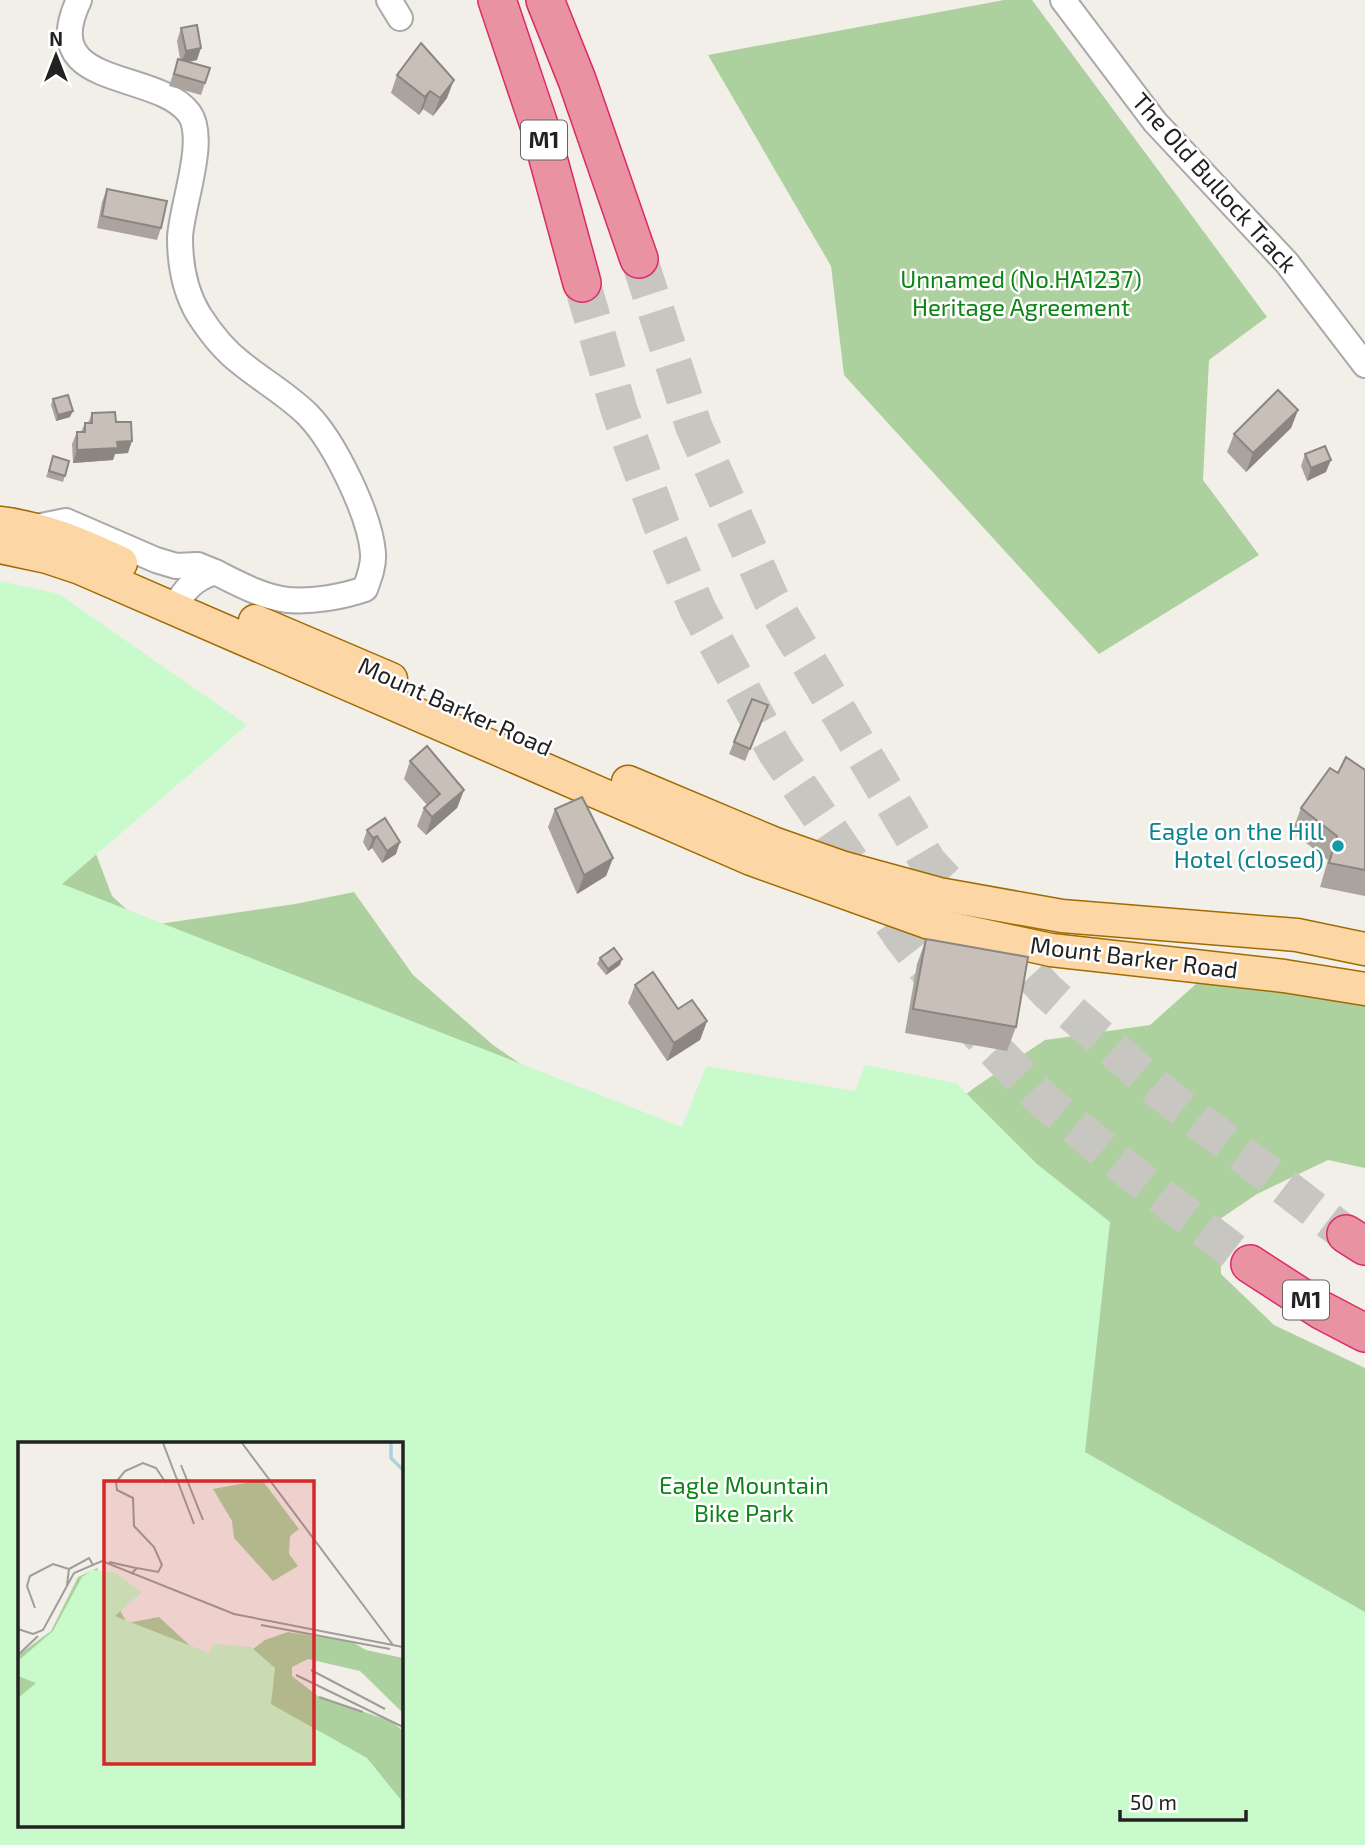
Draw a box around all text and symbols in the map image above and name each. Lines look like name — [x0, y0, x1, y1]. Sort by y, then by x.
north arrow — [21, 21, 91, 91]
text: N — [49, 27, 63, 50]
street label: The Old Bullock Track — [1127, 86, 1303, 278]
road number: M1 — [521, 120, 567, 160]
park label: Unnamed (No.HA1237) Heritage Agreement — [900, 264, 1142, 321]
street label: Mount Barker Road — [354, 650, 557, 761]
place label: Eagle on the Hill Hotel (closed) — [1149, 816, 1324, 873]
marker: Eagle on the Hill Hotel (closed) — [1330, 838, 1346, 854]
street label: Mount Barker Road — [1029, 929, 1240, 984]
road number: M1 — [1283, 1280, 1329, 1320]
inset map — [18, 1442, 402, 1828]
park label: Eagle Mountain Bike Park — [659, 1470, 829, 1527]
scale bar — [1120, 1778, 1246, 1822]
text: 50 m — [1130, 1789, 1177, 1814]

